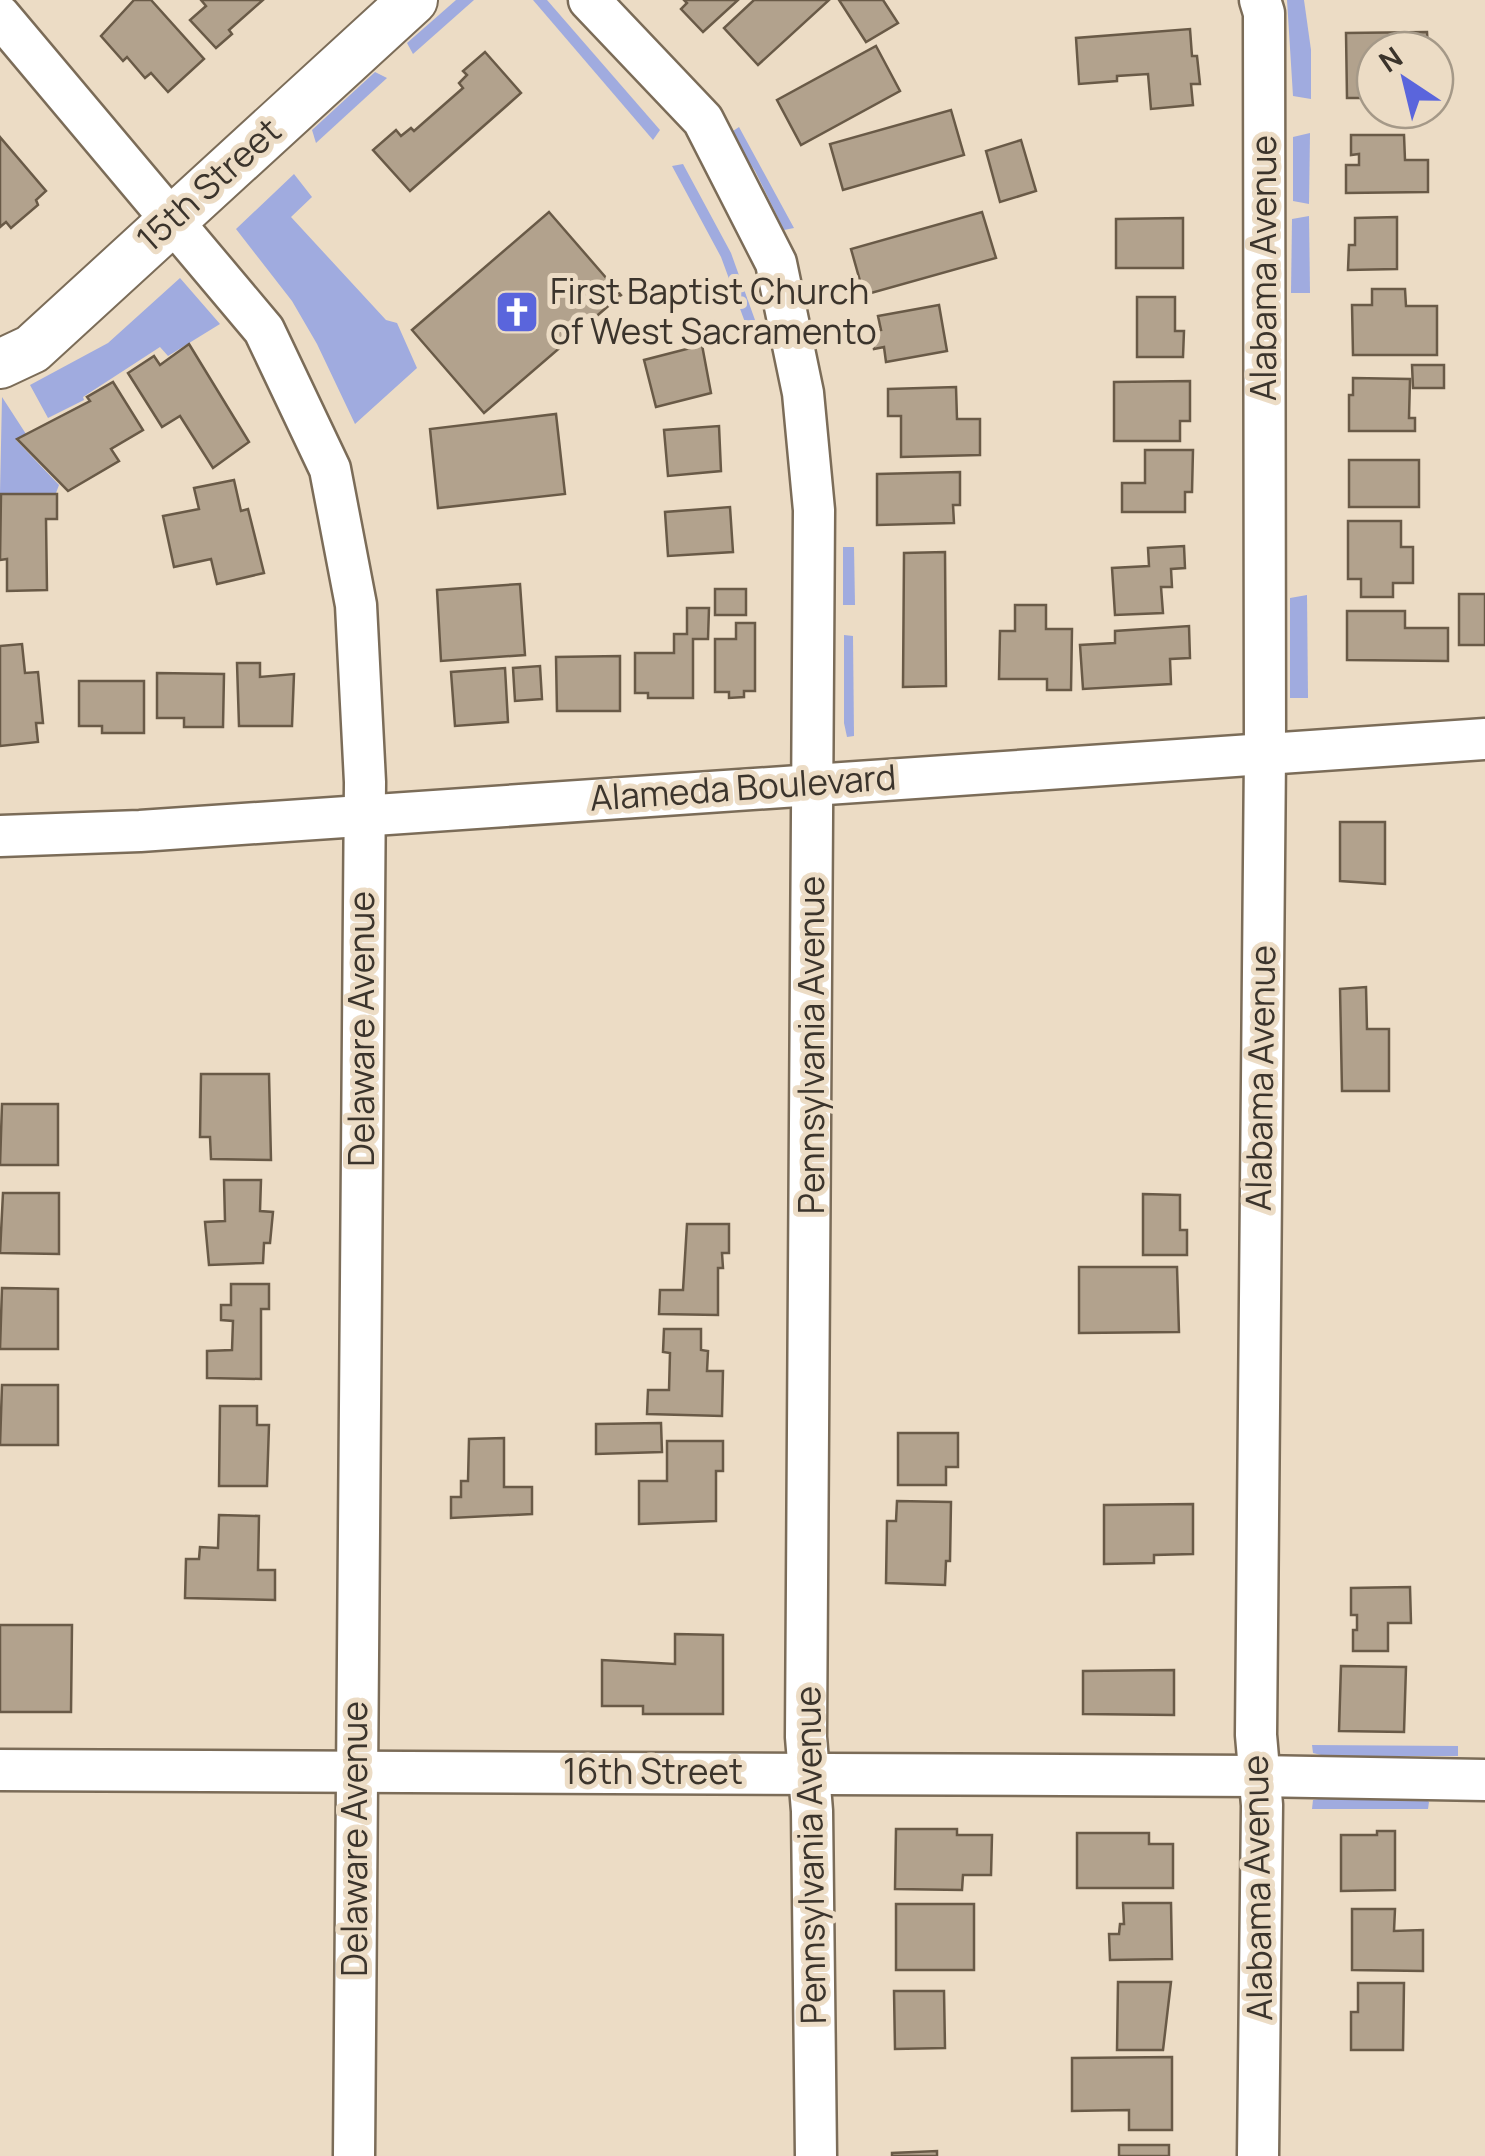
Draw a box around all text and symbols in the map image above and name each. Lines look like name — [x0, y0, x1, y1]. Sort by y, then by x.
north arrow — [1355, 30, 1455, 130]
text: N — [1371, 37, 1409, 80]
street label: 15th Street — [126, 107, 291, 262]
street label: Alabama Avenue — [1239, 135, 1287, 401]
place label: First Baptist Church of West Sacramento — [550, 267, 877, 355]
church icon: First Baptist Church of West Sacramento — [494, 289, 540, 335]
street label: Alameda Boulevard — [588, 752, 898, 822]
street label: Pennsylvania Avenue — [787, 876, 835, 1214]
street label: Delaware Avenue — [337, 891, 385, 1167]
street label: Alabama Avenue — [1234, 945, 1286, 1211]
street label: Pennsylvania Avenue — [783, 1685, 837, 2025]
street label: Delaware Avenue — [330, 1701, 378, 1977]
street label: 16th Street — [563, 1747, 743, 1795]
street label: Alabama Avenue — [1231, 1755, 1283, 2021]

